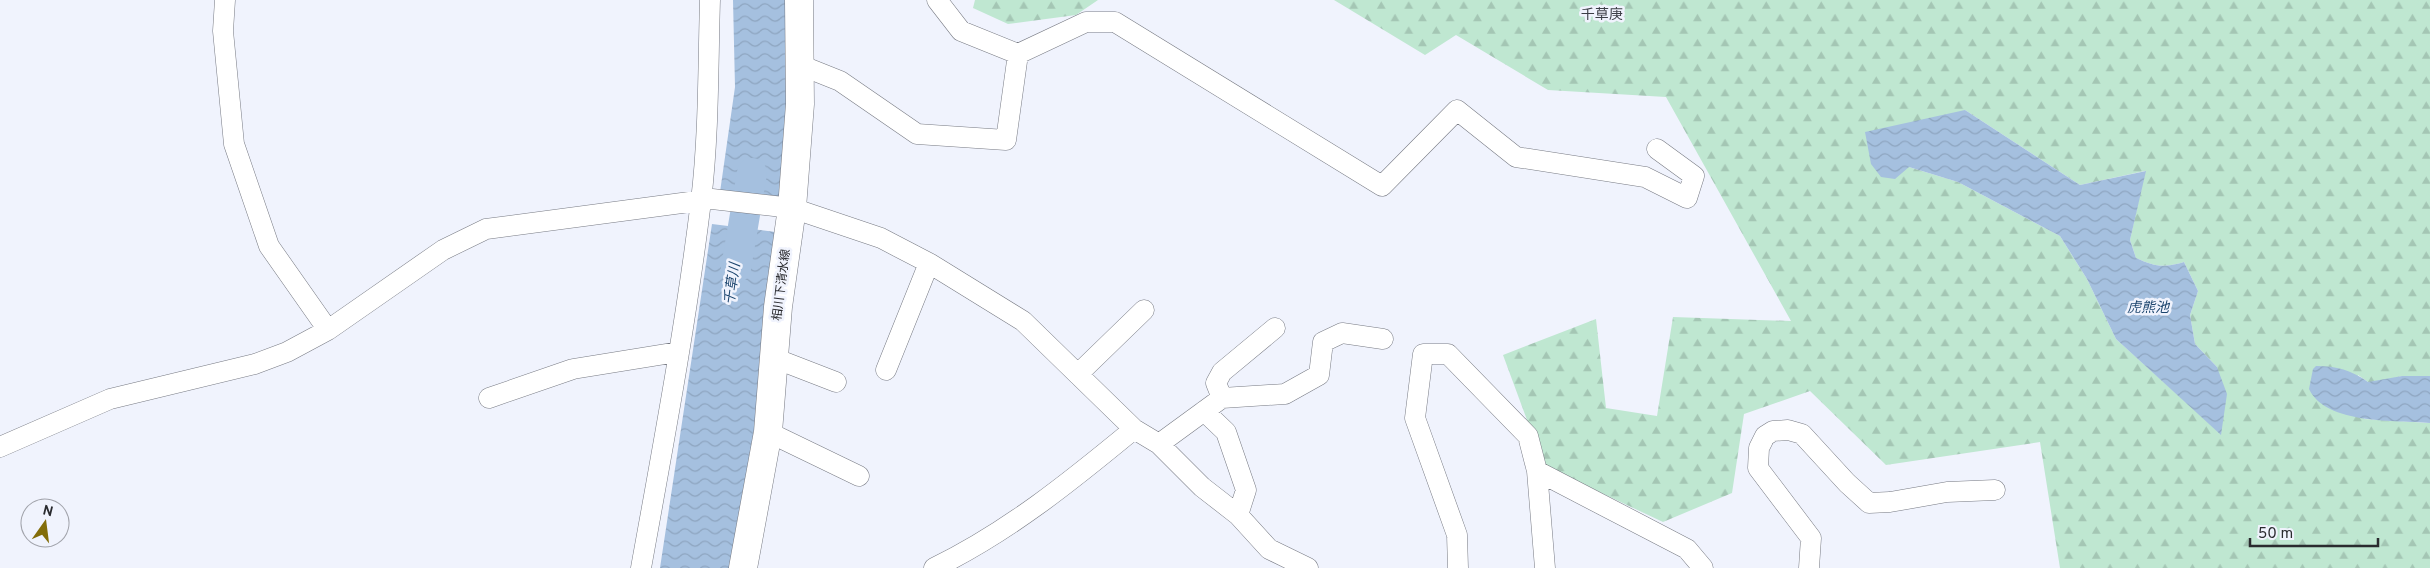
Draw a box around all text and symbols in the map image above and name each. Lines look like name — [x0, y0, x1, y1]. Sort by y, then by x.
district label: 千草庚 — [1581, 7, 1623, 24]
street label: 相川下清水線 — [770, 248, 794, 322]
water label: 千草川 — [722, 260, 745, 306]
water label: 虎熊池 — [2127, 300, 2171, 317]
north arrow — [20, 498, 70, 548]
text: N — [41, 502, 55, 521]
scale bar — [2250, 516, 2378, 548]
text: 50 m — [2258, 525, 2293, 544]

